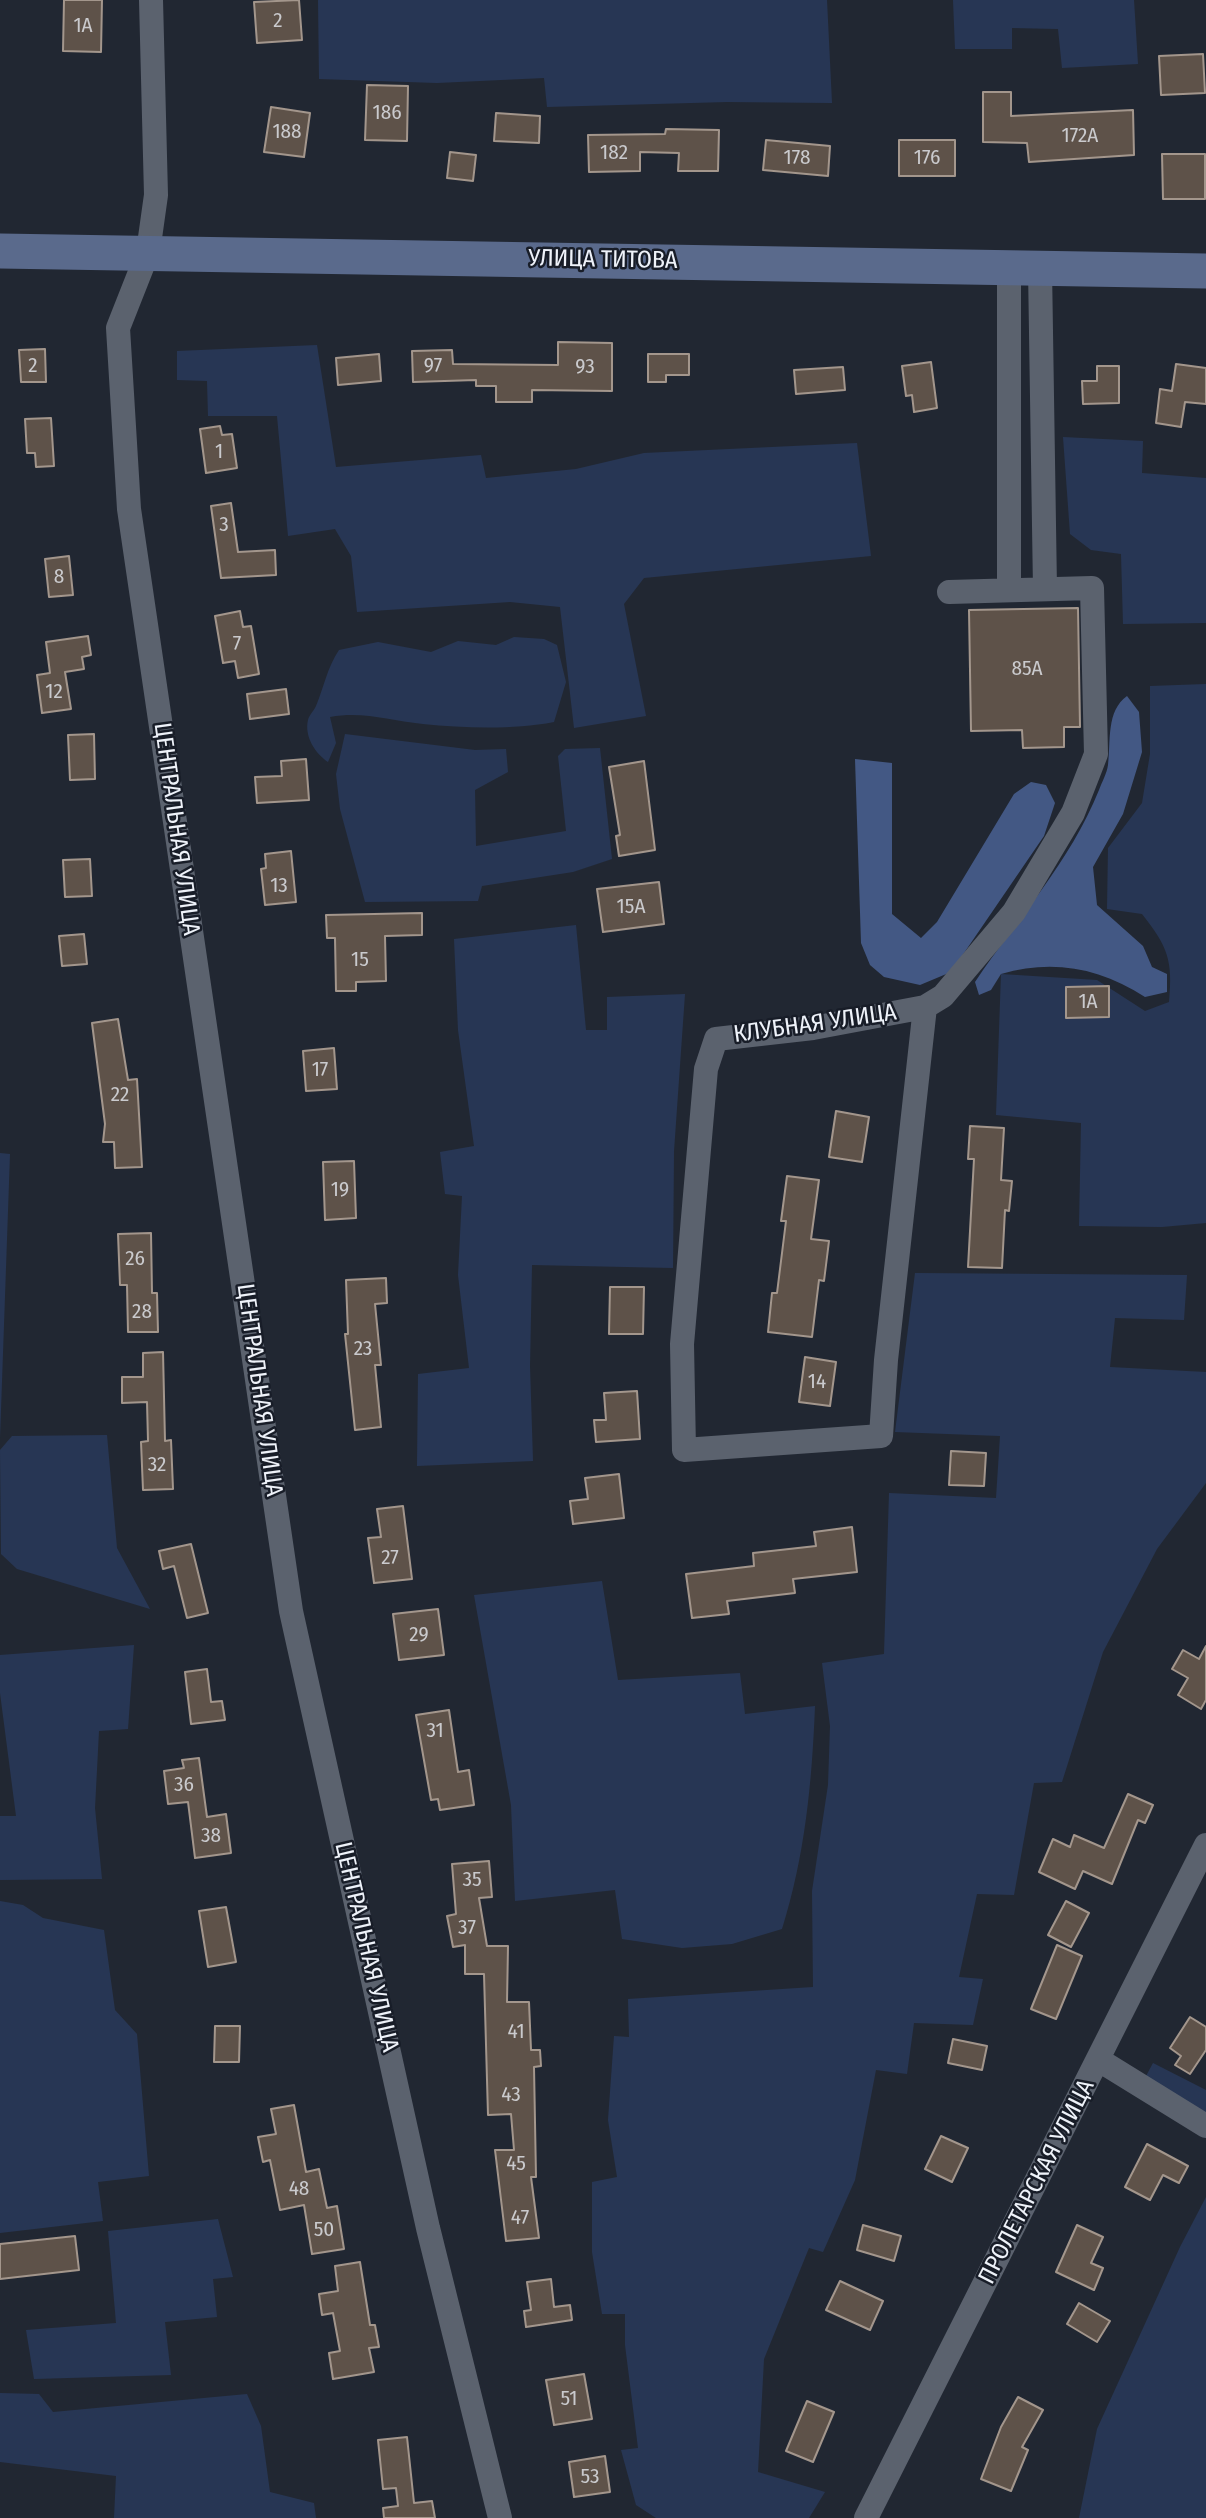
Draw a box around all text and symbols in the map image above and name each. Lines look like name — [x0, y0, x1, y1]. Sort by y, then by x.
house number: 2 — [273, 8, 283, 34]
house number: 1А — [73, 13, 93, 39]
house number: 186 — [372, 100, 402, 126]
house number: 188 — [272, 119, 302, 145]
house number: 172А — [1062, 123, 1098, 149]
house number: 182 — [600, 140, 628, 166]
house number: 178 — [784, 145, 810, 171]
house number: 176 — [914, 145, 940, 171]
street label: УЛИЦА ТИТОВА — [528, 244, 678, 276]
house number: 2 — [28, 353, 38, 379]
house number: 97 — [424, 353, 442, 379]
house number: 93 — [575, 354, 595, 380]
house number: 1 — [215, 439, 223, 465]
house number: 3 — [219, 512, 229, 538]
house number: 8 — [54, 564, 64, 590]
house number: 7 — [233, 631, 241, 657]
house number: 85А — [1011, 656, 1043, 682]
house number: 12 — [45, 679, 63, 705]
street label: ЦЕНТРАЛЬНАЯ УЛИЦА — [147, 721, 205, 937]
house number: 13 — [270, 873, 288, 899]
house number: 15А — [617, 894, 645, 920]
house number: 15 — [351, 947, 369, 973]
house number: 1А — [1078, 989, 1098, 1015]
street label: КЛУБНАЯ УЛИЦА — [732, 998, 898, 1050]
house number: 17 — [312, 1057, 328, 1083]
house number: 22 — [111, 1082, 129, 1108]
house number: 19 — [331, 1177, 349, 1203]
house number: 26 — [125, 1246, 145, 1272]
street label: ЦЕНТРАЛЬНАЯ УЛИЦА — [230, 1282, 288, 1498]
house number: 28 — [132, 1299, 152, 1325]
house number: 23 — [354, 1336, 372, 1362]
house number: 14 — [808, 1369, 826, 1395]
house number: 32 — [148, 1452, 166, 1478]
house number: 27 — [381, 1545, 399, 1571]
house number: 29 — [409, 1622, 429, 1648]
house number: 31 — [426, 1718, 444, 1744]
house number: 36 — [174, 1772, 194, 1798]
house number: 38 — [201, 1823, 221, 1849]
street label: ЦЕНТРАЛЬНАЯ УЛИЦА — [328, 1839, 404, 2055]
house number: 35 — [462, 1867, 482, 1893]
house number: 37 — [458, 1915, 476, 1941]
house number: 41 — [507, 2019, 525, 2045]
street label: ПРОЛЕТАРСКАЯ УЛИЦА — [973, 2075, 1101, 2289]
house number: 43 — [501, 2082, 521, 2108]
house number: 45 — [506, 2151, 526, 2177]
house number: 48 — [289, 2176, 309, 2202]
house number: 47 — [511, 2205, 529, 2231]
house number: 50 — [314, 2217, 334, 2243]
house number: 51 — [561, 2386, 577, 2412]
house number: 53 — [581, 2464, 599, 2490]

